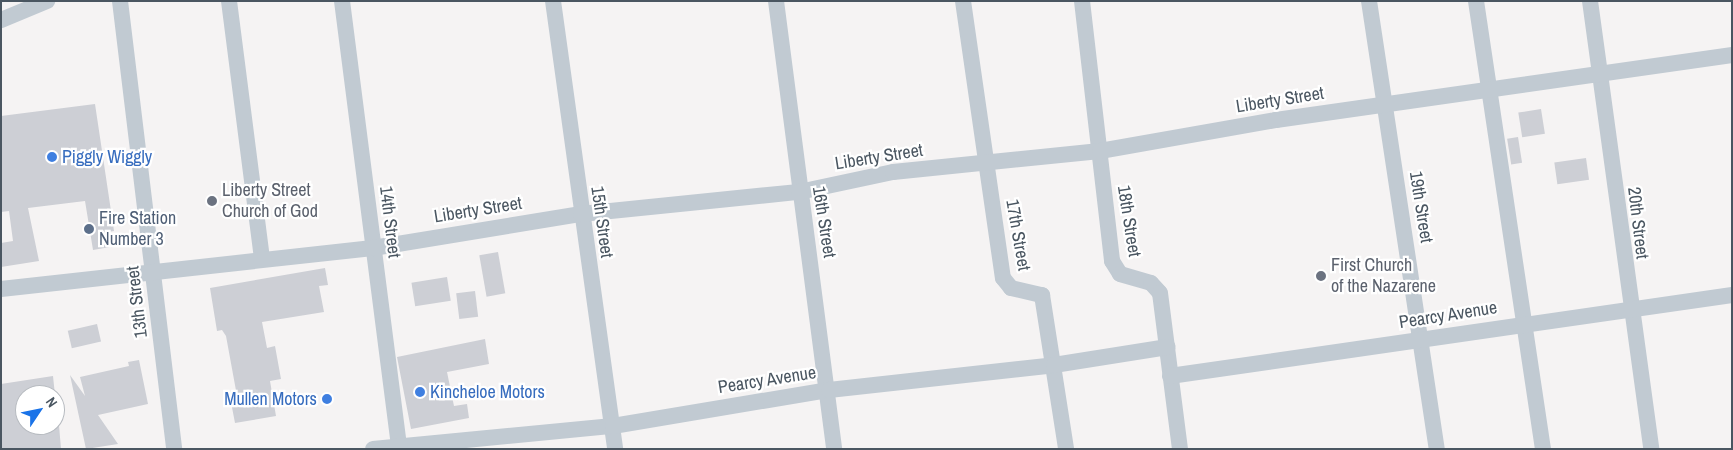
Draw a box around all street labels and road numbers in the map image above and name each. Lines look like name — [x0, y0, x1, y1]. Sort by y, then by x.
street label: Liberty Street — [1235, 82, 1325, 118]
street label: Liberty Street — [834, 139, 924, 175]
street label: 19th Street — [1405, 170, 1437, 244]
street label: 18th Street — [1113, 184, 1145, 258]
street label: 14th Street — [375, 185, 405, 259]
street label: 15th Street — [586, 185, 618, 259]
street label: 16th Street — [808, 185, 840, 259]
street label: 20th Street — [1623, 186, 1653, 260]
street label: Liberty Street — [433, 192, 523, 228]
street label: 17th Street — [1001, 198, 1035, 272]
street label: 13th Street — [122, 265, 152, 339]
street label: Pearcy Avenue — [1397, 297, 1499, 333]
street label: Pearcy Avenue — [716, 362, 818, 398]

